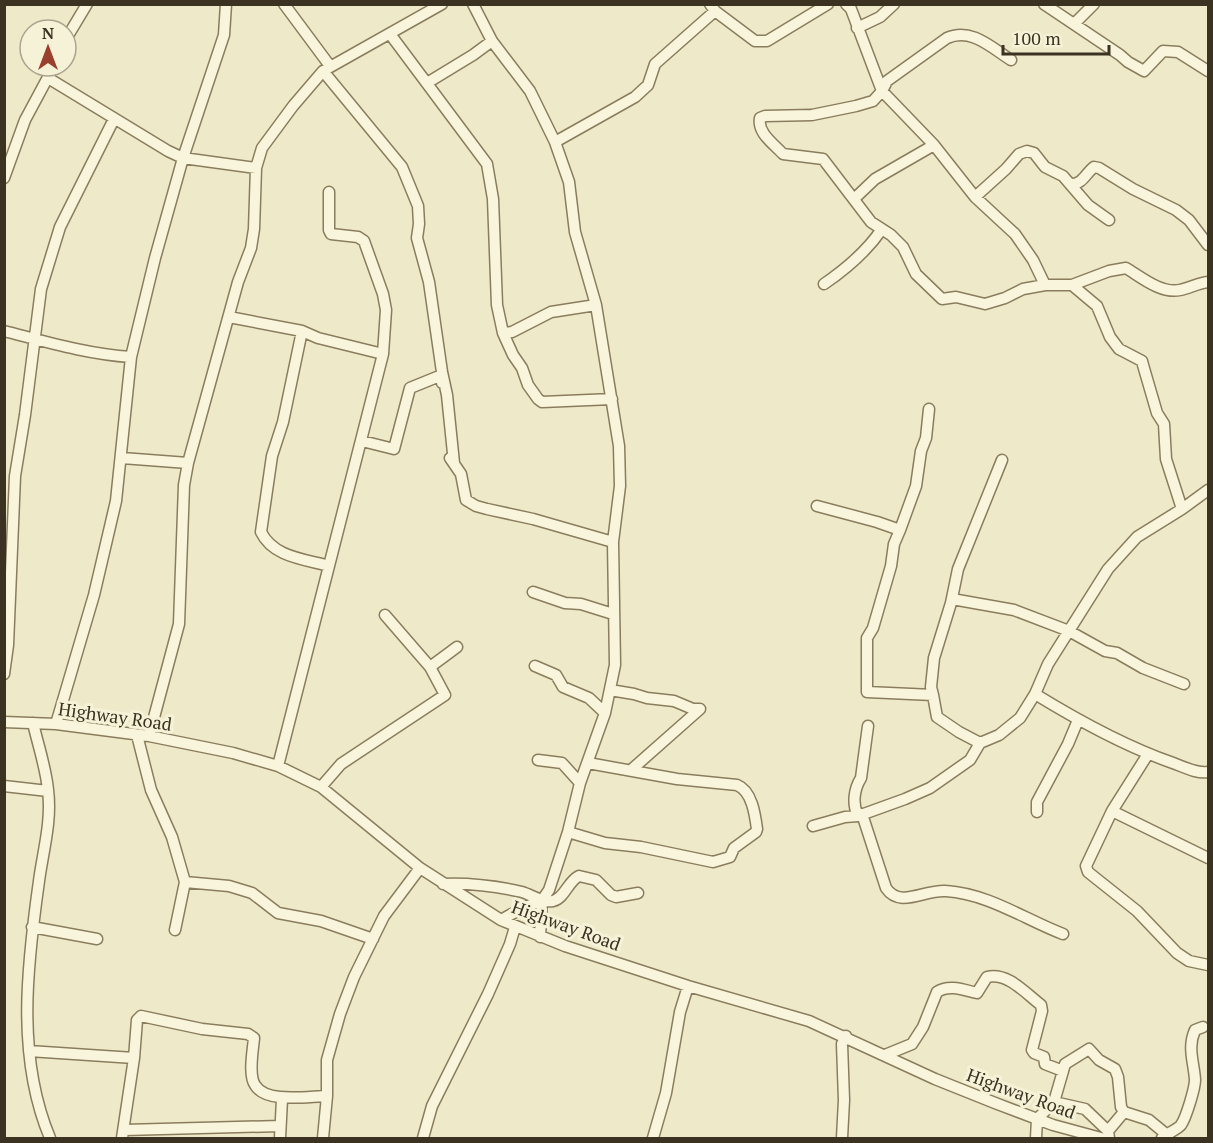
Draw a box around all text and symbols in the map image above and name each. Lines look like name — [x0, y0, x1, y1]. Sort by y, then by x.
north arrow — [18, 18, 78, 78]
scale bar — [1003, 18, 1110, 56]
text: N — [42, 22, 54, 44]
text: 100 m — [1012, 26, 1061, 50]
street label: Highway Road — [57, 696, 173, 736]
street label: Highway Road — [508, 894, 624, 956]
street label: Highway Road — [963, 1062, 1079, 1124]

